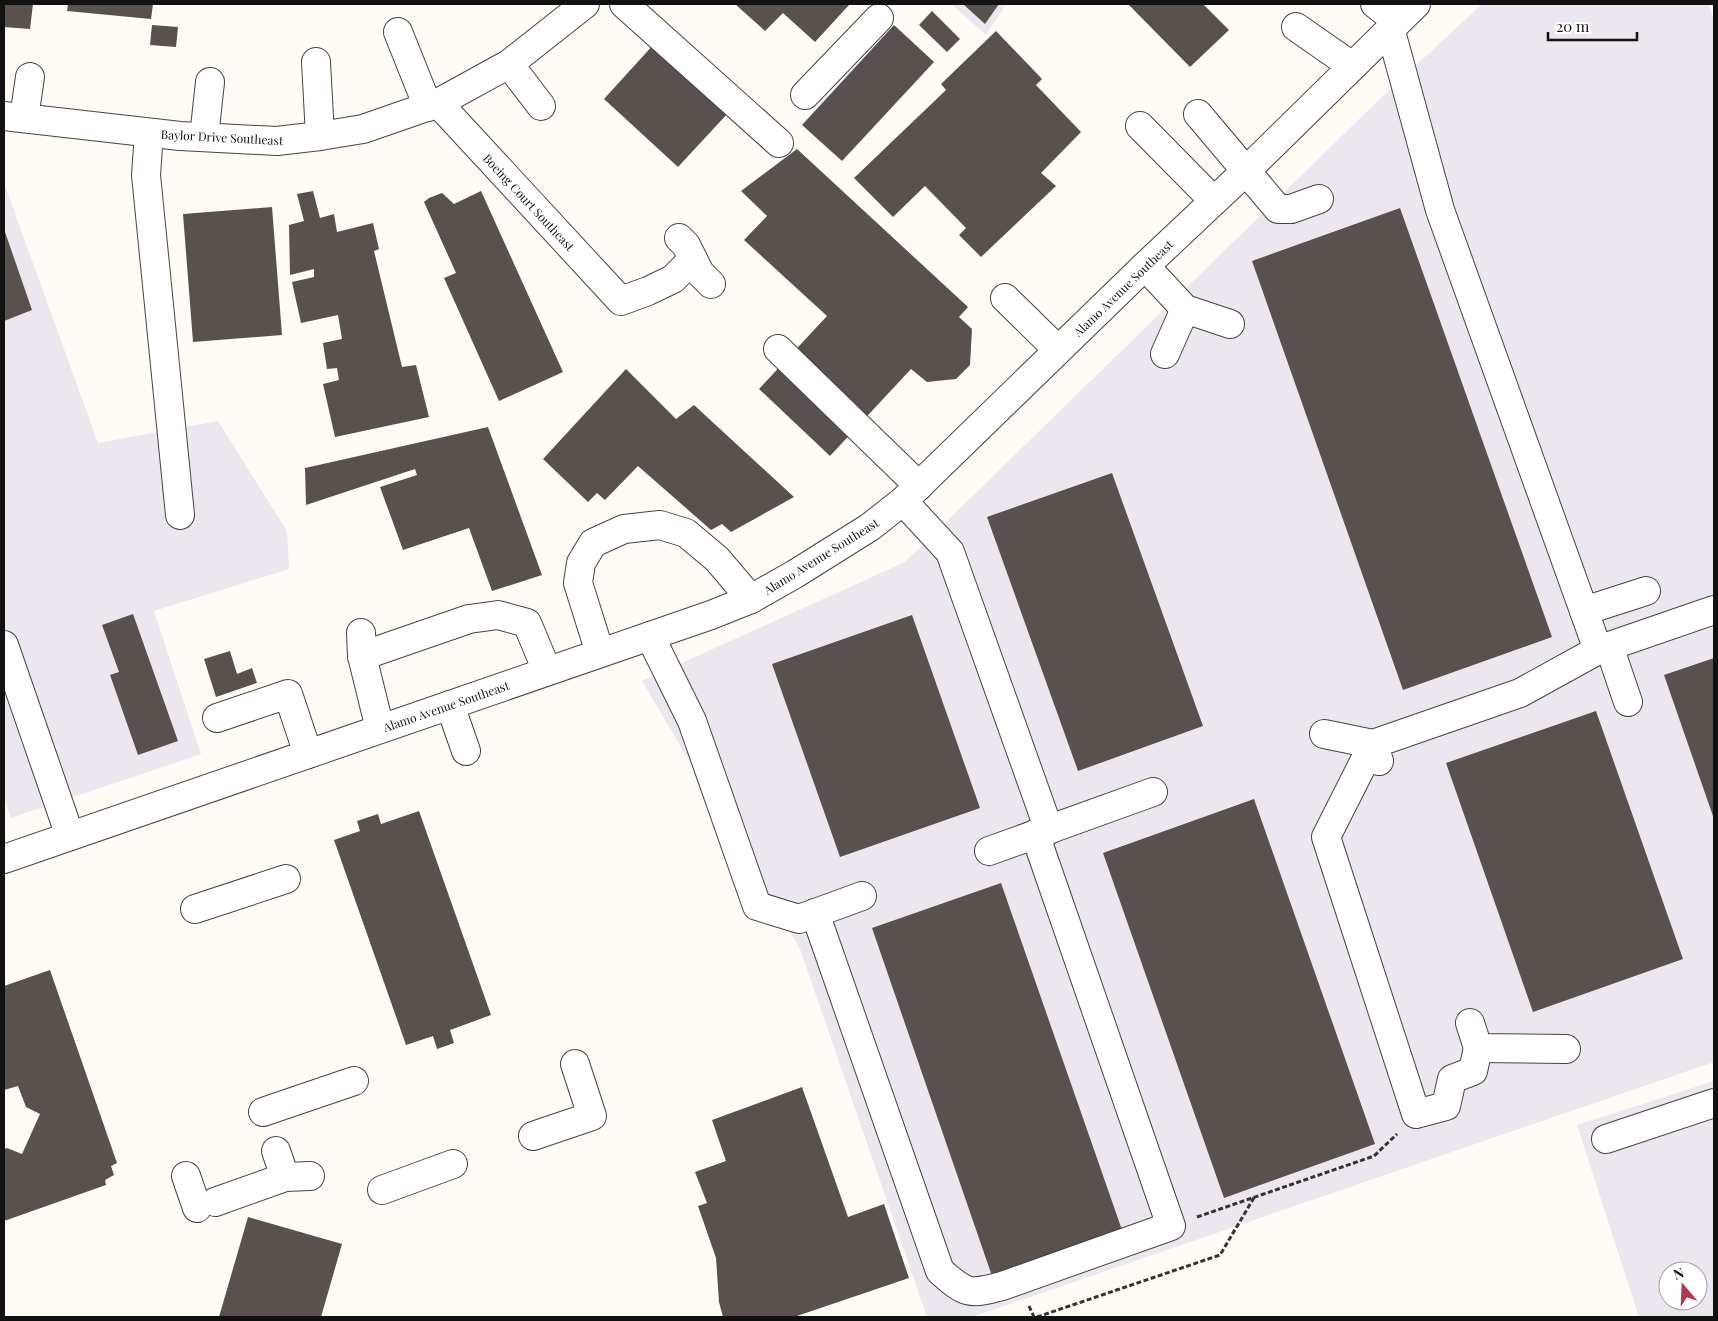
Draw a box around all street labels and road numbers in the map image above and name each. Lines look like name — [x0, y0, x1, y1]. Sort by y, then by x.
street label: Baylor Drive Southeast — [160, 126, 284, 148]
street label: Boeing Court Southeast — [480, 150, 579, 255]
street label: Alamo Avenue Southeast — [1069, 236, 1177, 340]
street label: Alamo Avenue Southeast — [760, 514, 882, 598]
street label: Alamo Avenue Southeast — [380, 677, 512, 735]

